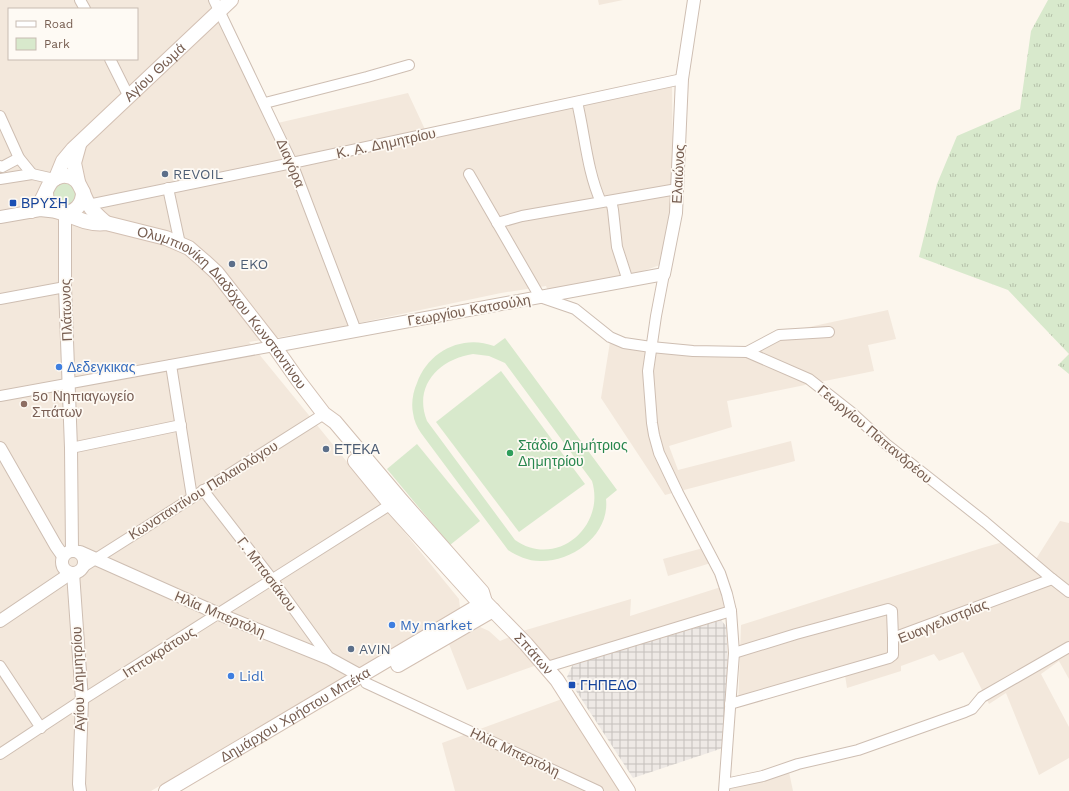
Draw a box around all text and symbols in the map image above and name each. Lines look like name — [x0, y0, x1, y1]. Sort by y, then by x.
legend — [8, 8, 138, 60]
text: Road — [44, 17, 73, 31]
text: Park — [44, 37, 70, 51]
street label: Αγίου Θωμά — [121, 40, 188, 105]
street label: Κ. Α. Δημητρίου — [335, 125, 437, 161]
street label: Διαγόρα — [274, 136, 308, 190]
street label: Ελαιώνος — [668, 143, 688, 204]
place label: REVOIL — [173, 166, 223, 182]
marker: REVOIL — [160, 169, 170, 179]
place label: ΒΡΥΣΗ — [21, 195, 68, 211]
marker: ΒΡΥΣΗ — [8, 198, 18, 208]
street label: Ολυμπιονίκη Διαδόχου Κωνσταντίνου — [136, 223, 310, 392]
place label: EKO — [240, 256, 268, 272]
marker: EKO — [227, 259, 237, 269]
street label: Πλάτωνος — [57, 278, 75, 342]
street label: Γεωργίου Κατσούλη — [406, 291, 532, 329]
place label: Δεδεγκικας — [67, 359, 136, 375]
marker: Δεδεγκικας — [54, 362, 64, 372]
street label: Γεωργίου Παπανδρέου — [815, 382, 935, 486]
place label: 5ο Νηπιαγωγείο Σπάτων — [32, 388, 134, 420]
marker: 5ο Νηπιαγωγείο Σπάτων — [19, 399, 29, 409]
street label: Κωνσταντίνου Παλαιολόγου — [126, 437, 280, 543]
place label: Στάδιο Δημήτριος Δημητρίου — [518, 437, 628, 469]
place label: ΕΤΕΚΑ — [334, 441, 381, 457]
marker: ΕΤΕΚΑ — [321, 444, 331, 454]
marker: Στάδιο Δημήτριος Δημητρίου — [505, 448, 515, 458]
street label: Γ. Μπασιάκου — [234, 534, 300, 614]
street label: Ηλία Μπερτόλη — [172, 588, 268, 640]
street label: Ευαγγελιστρίας — [896, 596, 991, 646]
place label: My market — [400, 617, 472, 633]
marker: My market — [387, 620, 397, 630]
street label: Ιπποκράτους — [120, 623, 199, 681]
street label: Αγίου Δημητρίου — [68, 626, 88, 732]
street label: Σπάτων — [511, 629, 557, 678]
place label: AVIN — [359, 641, 391, 657]
marker: AVIN — [346, 644, 356, 654]
street label: Δημάρχου Χρήστου Μπέκα — [217, 664, 373, 765]
place label: Lidl — [239, 668, 265, 684]
marker: Lidl — [226, 671, 236, 681]
place label: ΓΗΠΕΔΟ — [580, 677, 637, 693]
marker: ΓΗΠΕΔΟ — [567, 680, 577, 690]
street label: Ηλία Μπερτόλη — [468, 724, 562, 780]

